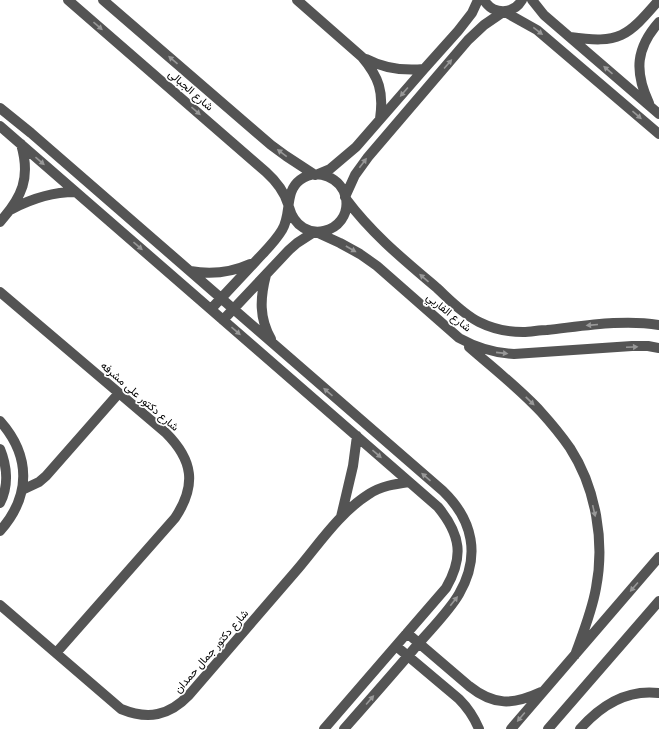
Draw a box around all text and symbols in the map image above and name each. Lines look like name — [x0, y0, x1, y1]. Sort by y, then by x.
one-way arrow — [92, 21, 103, 30]
one-way arrow — [533, 27, 544, 35]
one-way arrow — [168, 56, 177, 65]
one-way arrow — [443, 59, 452, 69]
street label: شارع الجبالى — [165, 66, 217, 114]
one-way arrow — [603, 66, 613, 75]
one-way arrow — [400, 86, 409, 97]
one-way arrow — [191, 106, 201, 115]
one-way arrow — [632, 111, 643, 120]
one-way arrow — [277, 149, 288, 158]
one-way arrow — [35, 156, 45, 165]
one-way arrow — [359, 157, 367, 168]
one-way arrow — [133, 242, 143, 251]
one-way arrow — [345, 245, 357, 252]
one-way arrow — [419, 273, 430, 282]
street label: شارع الفاربي — [422, 289, 475, 337]
one-way arrow — [586, 322, 598, 329]
one-way arrow — [231, 327, 242, 336]
one-way arrow — [626, 343, 638, 350]
one-way arrow — [496, 350, 508, 356]
street label: شارع دكتور على مشرفه — [97, 357, 183, 435]
one-way arrow — [323, 387, 334, 396]
one-way arrow — [525, 396, 535, 406]
one-way arrow — [371, 449, 382, 458]
one-way arrow — [421, 472, 432, 481]
one-way arrow — [592, 505, 598, 517]
one-way arrow — [629, 582, 638, 592]
one-way arrow — [450, 595, 459, 606]
street label: شارع دكتور جمال حمدان — [170, 605, 252, 696]
one-way arrow — [365, 695, 374, 704]
one-way arrow — [517, 712, 526, 723]

